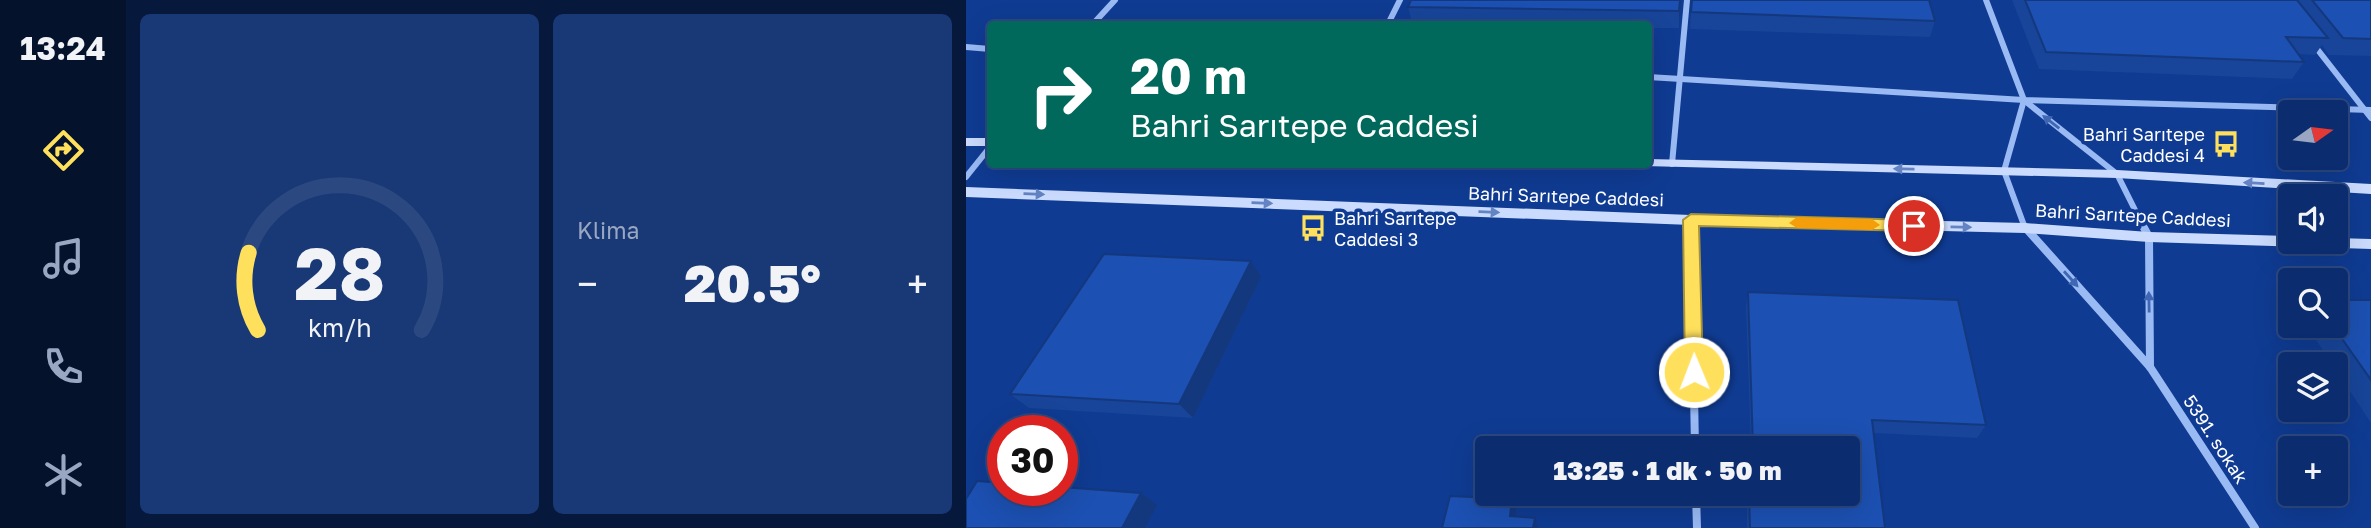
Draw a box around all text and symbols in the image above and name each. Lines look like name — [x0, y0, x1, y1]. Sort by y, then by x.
text: 13:24 — [20, 29, 106, 67]
text: 20 m — [1130, 46, 1247, 105]
icon: right — [1015, 49, 1106, 140]
north arrow — [2278, 100, 2348, 170]
map controls — [2278, 100, 2348, 506]
text: Bahri Sarıtepe Caddesi — [1130, 106, 1479, 144]
one-way arrow — [2043, 115, 2060, 130]
place label: Bahri Sarıtepe Caddesi 4 — [2083, 123, 2205, 166]
icon: directions — [39, 126, 88, 175]
bus stop icon: Bahri Sarıtepe Caddesi 4 — [2211, 129, 2241, 159]
one-way arrow — [1893, 163, 1915, 175]
one-way arrow — [2243, 177, 2265, 188]
street label: Bahri Sarıtepe Caddesi — [1468, 182, 1664, 210]
button: sound — [2278, 184, 2348, 254]
one-way arrow — [1023, 189, 1045, 200]
pin — [1884, 196, 1944, 256]
one-way arrow — [1251, 197, 1273, 209]
street label: Bahri Sarıtepe Caddesi — [2034, 199, 2232, 231]
one-way arrow — [1478, 206, 1500, 217]
place label: Bahri Sarıtepe Caddesi 3 — [1334, 207, 1456, 250]
icon: arrive — [1895, 207, 1933, 245]
bus stop icon: Bahri Sarıtepe Caddesi 3 — [1298, 213, 1328, 243]
text: Klima — [577, 216, 640, 244]
one-way arrow — [1950, 221, 1972, 232]
text: 28 — [294, 229, 385, 316]
icon: music — [39, 234, 88, 283]
text: 20.5° — [684, 251, 821, 313]
text: − — [577, 261, 598, 306]
text: + — [907, 261, 928, 306]
button: search — [2278, 268, 2348, 338]
one-way arrow — [2062, 270, 2078, 287]
one-way arrow — [2143, 291, 2155, 313]
text: km/h — [308, 312, 371, 343]
position arrow — [1657, 335, 1731, 409]
icon: phone — [39, 342, 88, 391]
button: layers — [2278, 352, 2348, 422]
street label: 5391. sokak — [2179, 391, 2253, 487]
speed limit sign: 30 — [987, 415, 1078, 506]
button: + — [2278, 436, 2348, 506]
icon: climate — [39, 450, 88, 499]
text: 13:25 · 1 dk · 50 m — [1553, 455, 1782, 486]

